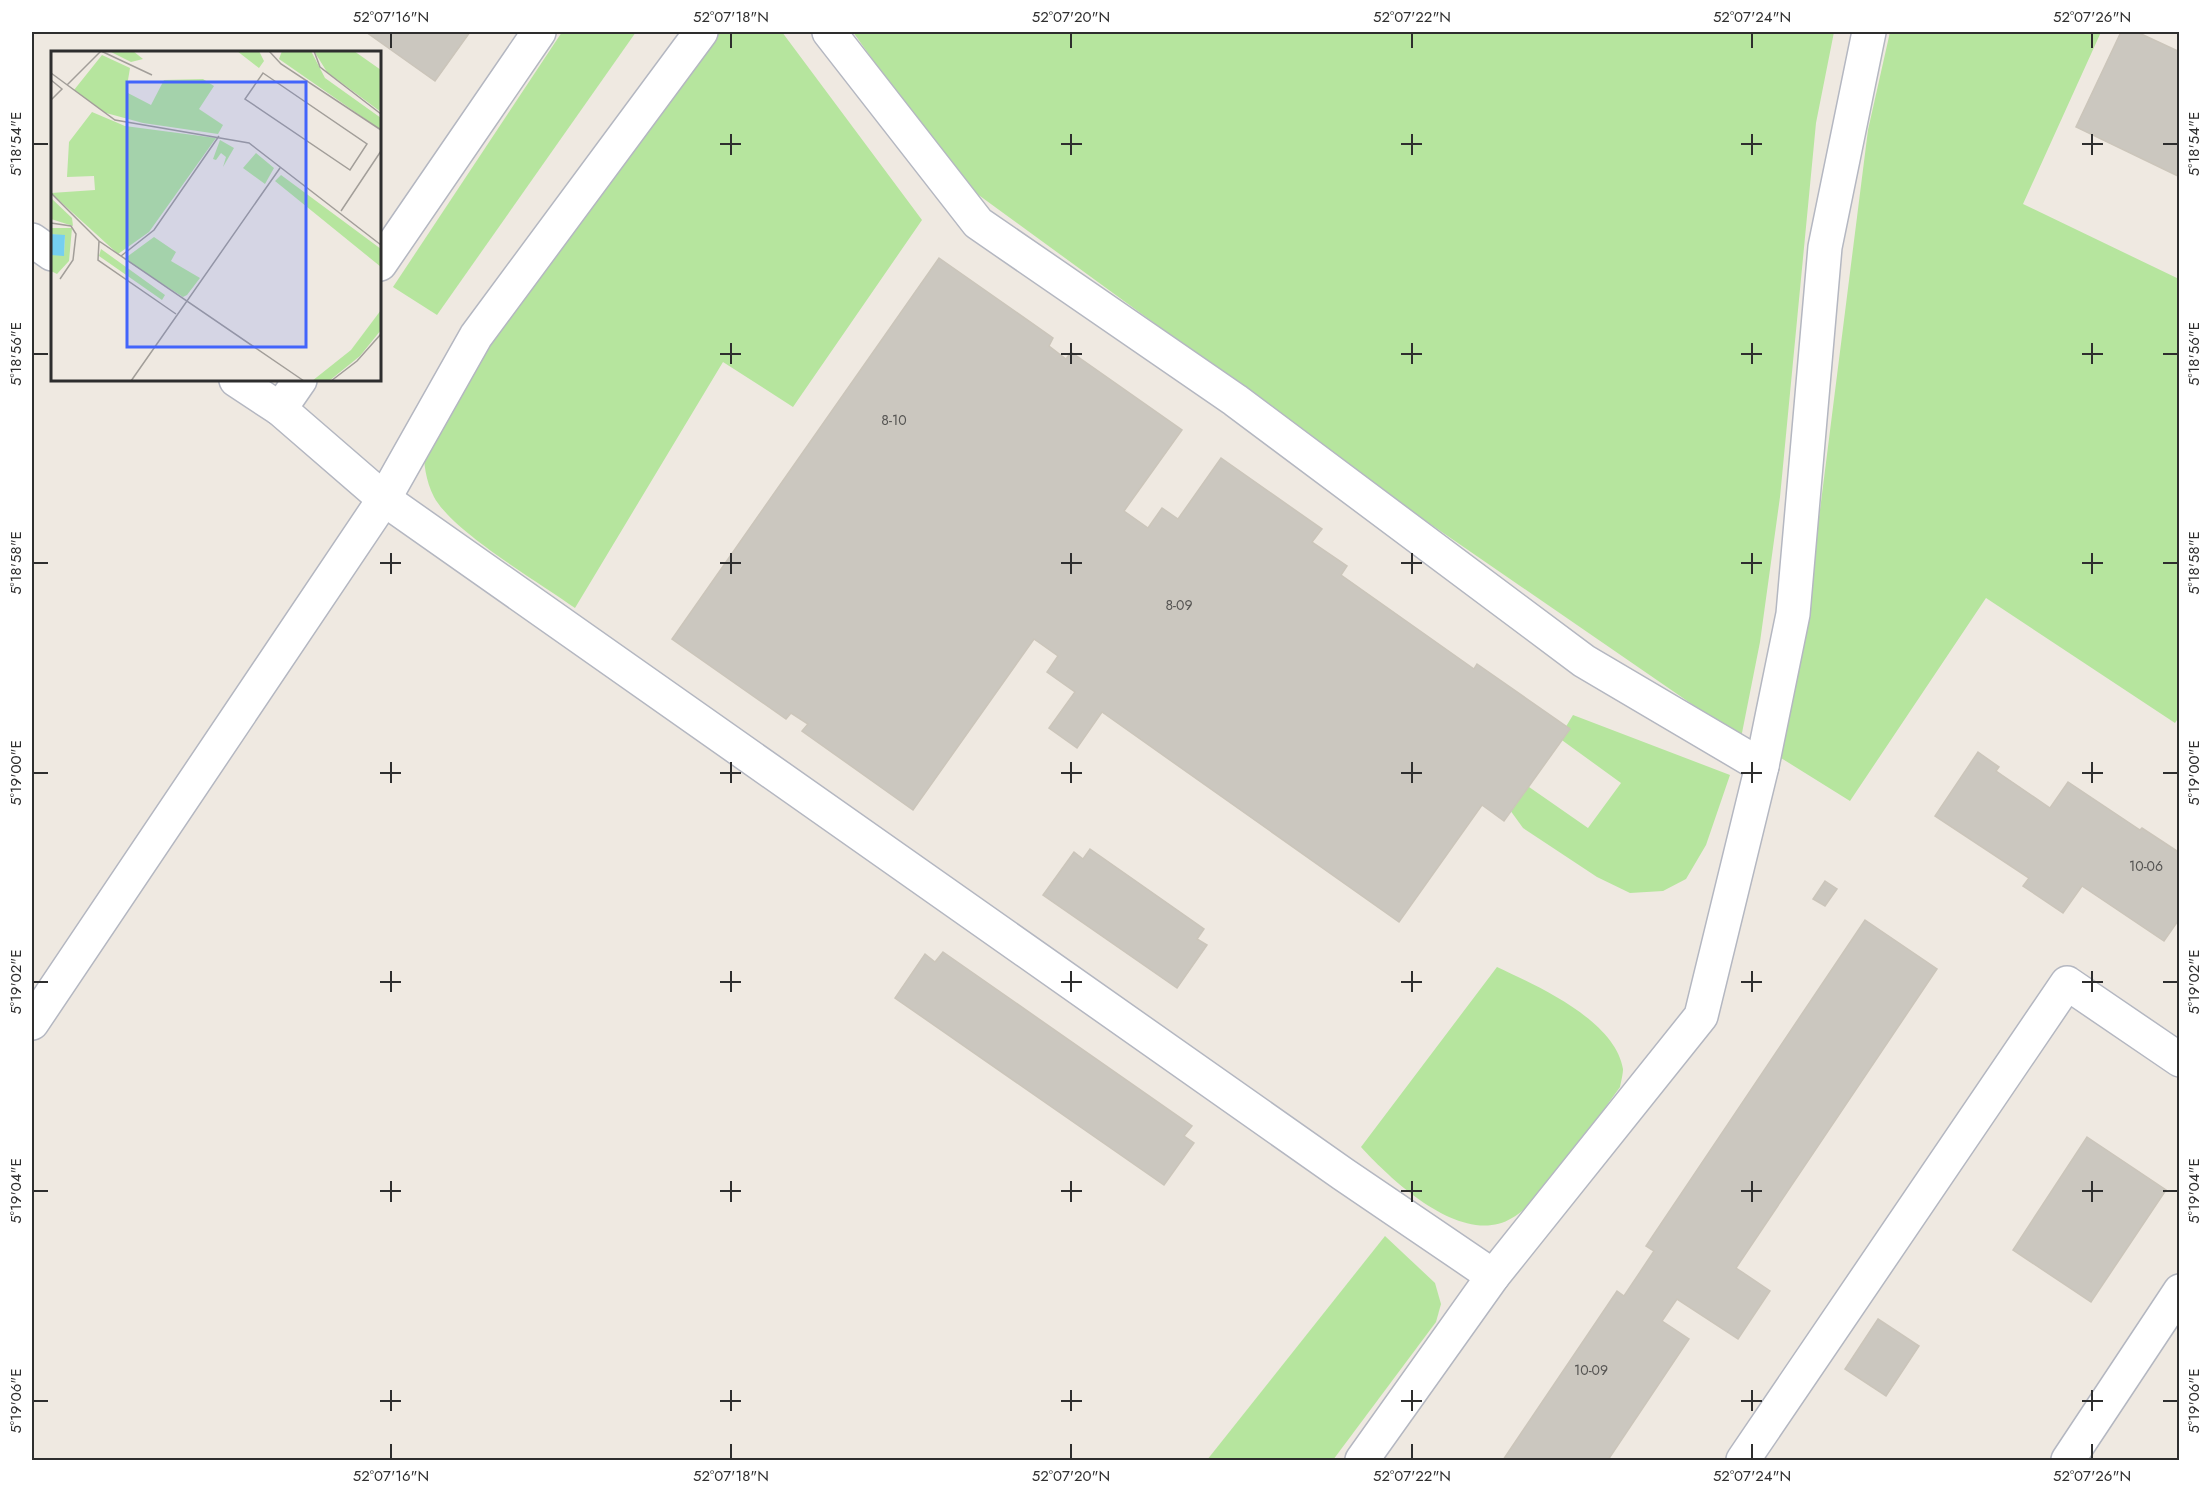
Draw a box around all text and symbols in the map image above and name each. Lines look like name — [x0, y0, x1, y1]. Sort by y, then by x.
text: 52°07'16"N — [353, 6, 429, 28]
text: 52°07'18"N — [693, 6, 769, 28]
text: 52°07'20"N — [1032, 6, 1110, 28]
text: 52°07'22"N — [1373, 6, 1451, 28]
text: 52°07'24"N — [1713, 6, 1791, 28]
text: 52°07'26"N — [2053, 6, 2131, 28]
inset map — [51, 51, 381, 381]
text: 5°18'54"E — [5, 112, 27, 176]
text: 5°18'54"E — [2183, 112, 2205, 176]
text: 5°18'56"E — [5, 322, 27, 386]
text: 5°18'56"E — [2183, 322, 2205, 386]
house number: 8-10 — [881, 410, 907, 430]
text: 5°18'58"E — [5, 531, 27, 595]
text: 5°18'58"E — [2183, 531, 2205, 595]
house number: 8-09 — [1165, 595, 1193, 615]
text: 5°19'00"E — [5, 740, 27, 806]
text: 5°19'00"E — [2183, 740, 2205, 806]
house number: 10-06 — [2129, 856, 2163, 876]
text: 5°19'02"E — [5, 949, 27, 1015]
text: 5°19'02"E — [2183, 949, 2205, 1015]
text: 5°19'04"E — [5, 1158, 27, 1224]
text: 5°19'04"E — [2183, 1158, 2205, 1224]
house number: 10-09 — [1574, 1360, 1608, 1380]
text: 5°19'06"E — [5, 1368, 27, 1434]
text: 5°19'06"E — [2183, 1368, 2205, 1434]
text: 52°07'16"N — [353, 1465, 429, 1487]
text: 52°07'18"N — [693, 1465, 769, 1487]
text: 52°07'20"N — [1032, 1465, 1110, 1487]
text: 52°07'22"N — [1373, 1465, 1451, 1487]
text: 52°07'24"N — [1713, 1465, 1791, 1487]
text: 52°07'26"N — [2053, 1465, 2131, 1487]

